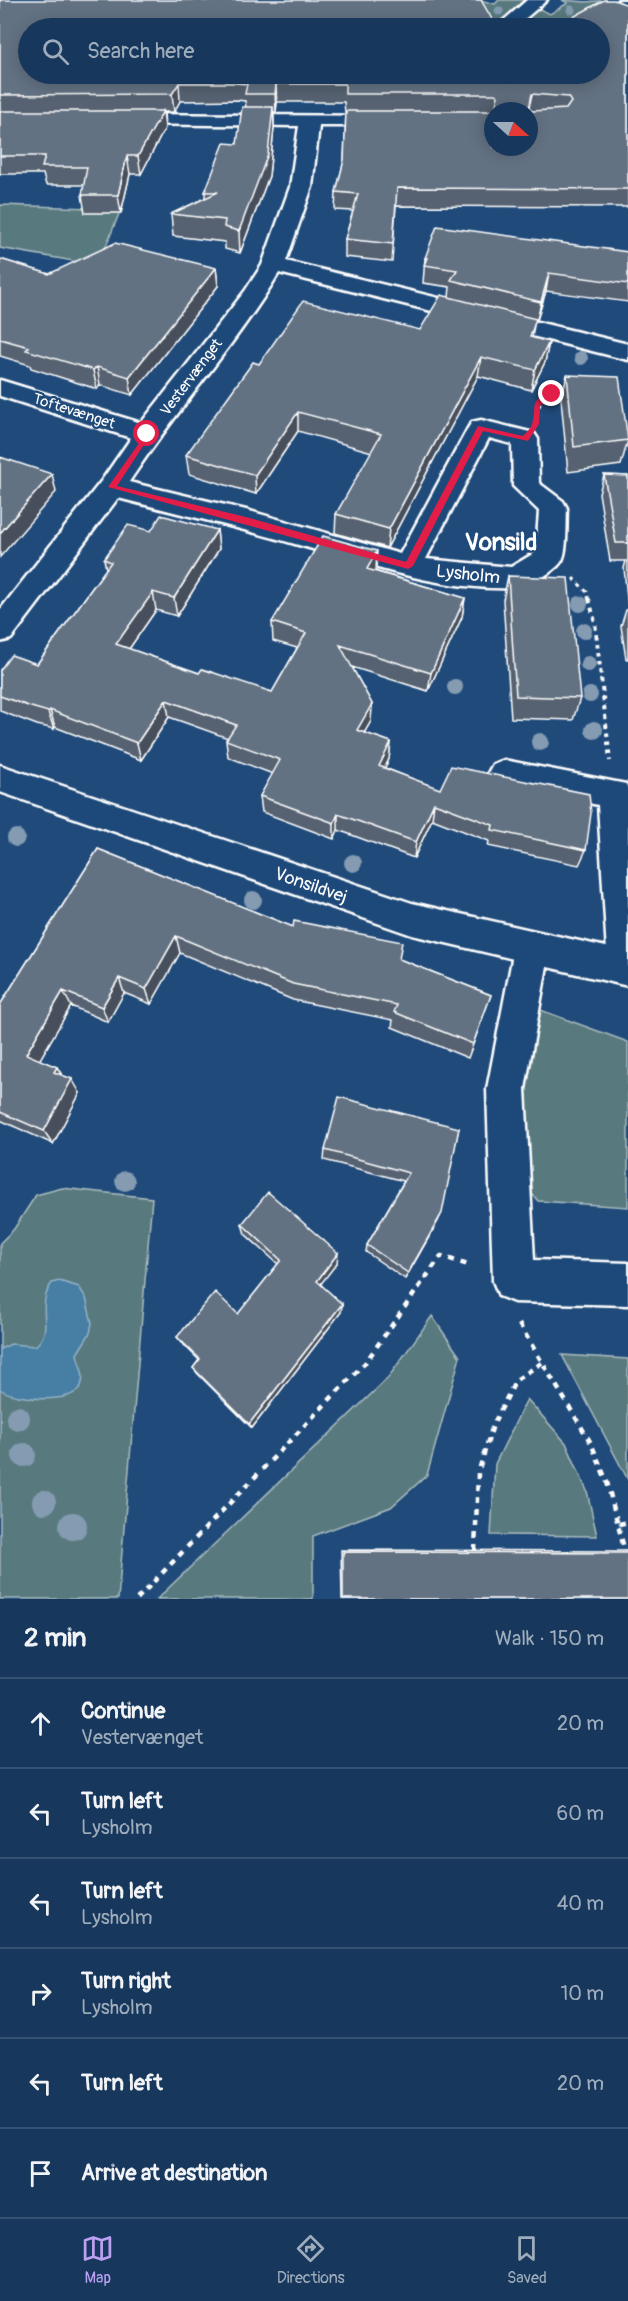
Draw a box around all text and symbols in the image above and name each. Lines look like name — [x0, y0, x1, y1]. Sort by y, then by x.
search box — [18, 18, 610, 84]
icon: search — [39, 35, 72, 68]
text: Search here — [87, 37, 194, 65]
north arrow — [484, 102, 538, 156]
street label: Vestervænget — [156, 334, 227, 420]
route end — [538, 380, 564, 406]
street label: Toftevænget — [30, 389, 118, 434]
route start — [133, 420, 159, 446]
district label: Vonsild — [465, 528, 537, 557]
street label: Lysholm — [435, 560, 501, 589]
street label: Vonsildvej — [271, 862, 350, 909]
text: 2 min — [24, 1622, 86, 1654]
text: Walk · 150 m — [495, 1626, 604, 1651]
text: Continue — [81, 1697, 165, 1725]
icon: ahead — [24, 1707, 57, 1740]
text: 20 m — [557, 1711, 604, 1736]
text: Vestervænget — [81, 1725, 203, 1750]
text: Turn left — [81, 1787, 163, 1815]
icon: left — [24, 1797, 57, 1830]
text: 60 m — [557, 1801, 604, 1826]
text: Lysholm — [81, 1815, 152, 1840]
text: Turn left — [81, 1877, 163, 1905]
icon: left — [24, 1887, 57, 1920]
text: 40 m — [557, 1891, 604, 1916]
text: Lysholm — [81, 1905, 152, 1930]
text: Turn right — [81, 1967, 171, 1995]
icon: right — [24, 1977, 57, 2010]
text: 10 m — [560, 1981, 604, 2006]
text: Lysholm — [81, 1995, 152, 2020]
icon: left — [24, 2067, 57, 2100]
text: Turn left — [81, 2069, 163, 2097]
text: 20 m — [557, 2071, 604, 2096]
icon: arrive — [24, 2157, 57, 2190]
text: Arrive at destination — [81, 2159, 267, 2187]
tab: Map — [81, 2232, 114, 2288]
tab: Directions — [277, 2232, 345, 2288]
tab: Saved — [507, 2232, 547, 2288]

